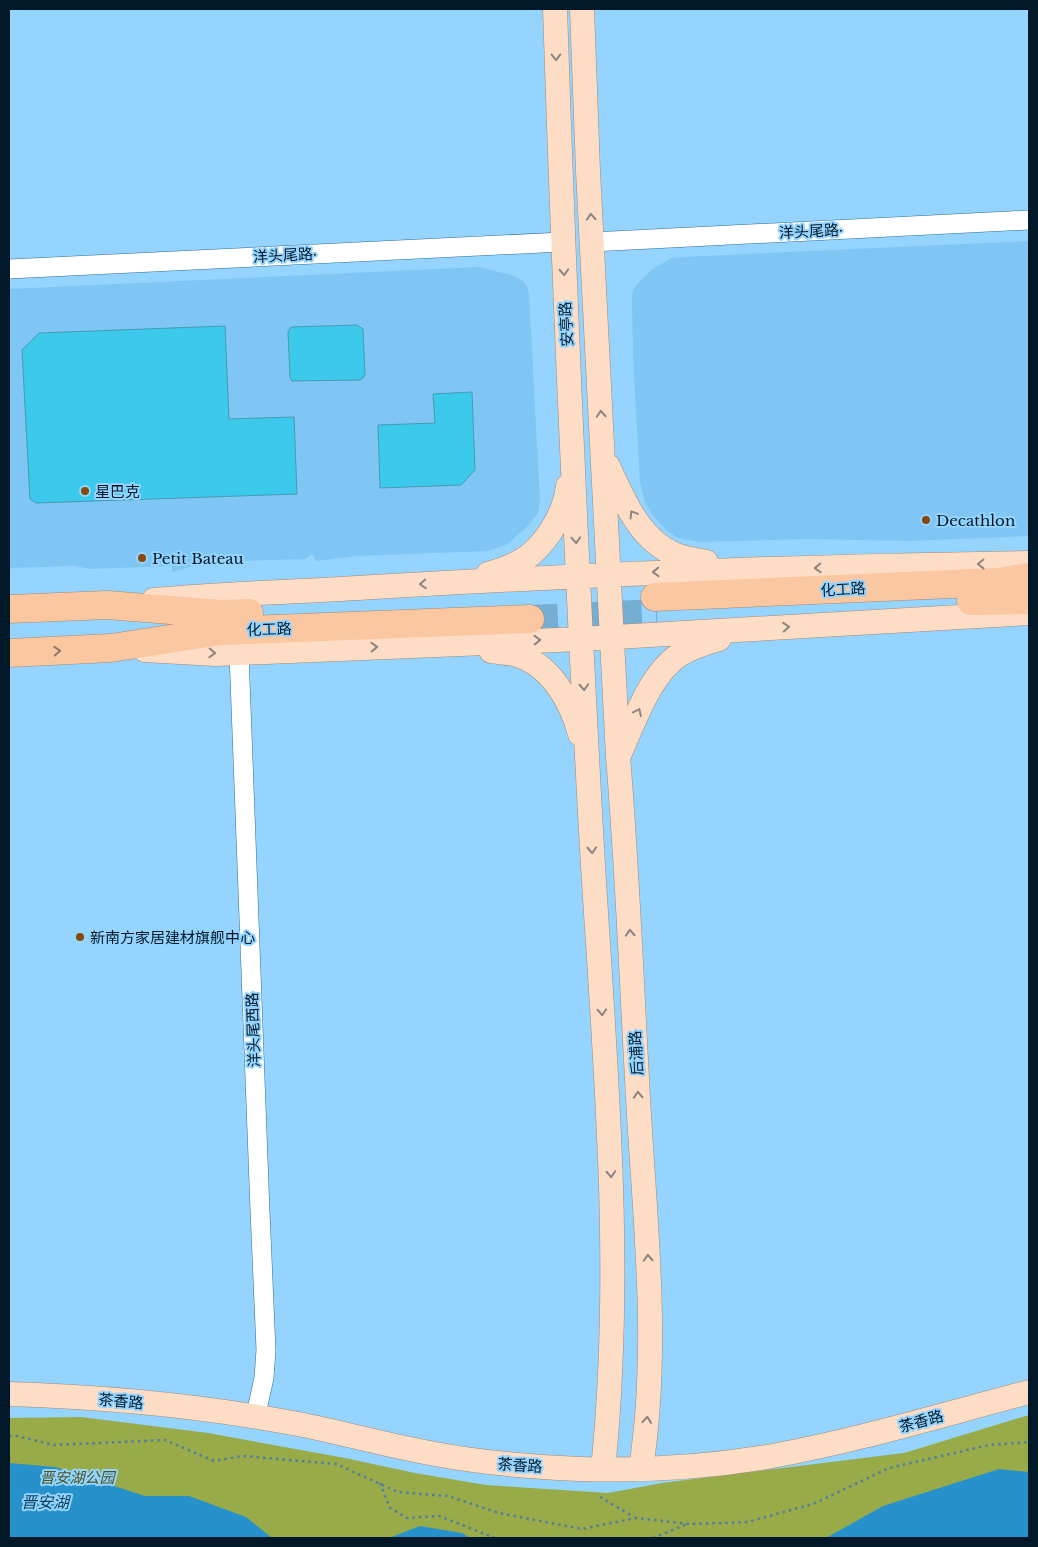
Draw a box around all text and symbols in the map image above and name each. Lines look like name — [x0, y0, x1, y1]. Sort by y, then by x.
one-way arrow — [551, 54, 561, 62]
one-way arrow — [585, 212, 596, 220]
street label: 洋头尾路· — [778, 220, 844, 242]
street label: 洋头尾路· — [252, 244, 318, 266]
one-way arrow — [558, 269, 569, 277]
street label: 安亭路 — [555, 301, 577, 347]
one-way arrow — [595, 410, 606, 418]
place label: 星巴克 — [95, 482, 140, 501]
marker: 星巴克 — [79, 485, 91, 497]
one-way arrow — [629, 511, 639, 520]
place label: Decathlon — [936, 511, 1015, 530]
marker: Decathlon — [920, 514, 932, 526]
one-way arrow — [571, 536, 582, 544]
place label: Petit Bateau — [152, 549, 244, 568]
marker: Petit Bateau — [136, 552, 148, 564]
one-way arrow — [976, 559, 984, 569]
one-way arrow — [814, 563, 822, 573]
one-way arrow — [651, 567, 659, 578]
street label: 化工路 — [820, 578, 866, 600]
one-way arrow — [419, 579, 427, 590]
street label: 化工路 — [246, 619, 292, 639]
one-way arrow — [782, 622, 790, 633]
one-way arrow — [533, 635, 541, 646]
one-way arrow — [370, 642, 378, 653]
one-way arrow — [54, 645, 62, 656]
one-way arrow — [208, 648, 216, 659]
one-way arrow — [578, 684, 589, 692]
one-way arrow — [632, 709, 642, 718]
one-way arrow — [587, 846, 598, 854]
place label: 新南方家居建材旗舰中心 — [90, 928, 255, 947]
one-way arrow — [624, 929, 635, 937]
marker: 新南方家居建材旗舰中心 — [74, 931, 86, 943]
street label: 洋头尾西路 — [242, 992, 264, 1068]
one-way arrow — [596, 1008, 607, 1016]
street label: 后浦路 — [625, 1030, 647, 1076]
one-way arrow — [633, 1091, 644, 1099]
one-way arrow — [605, 1170, 616, 1178]
one-way arrow — [642, 1253, 653, 1261]
street label: 茶香路 — [98, 1390, 144, 1412]
street label: 茶香路 — [897, 1406, 945, 1436]
one-way arrow — [641, 1416, 652, 1424]
street label: 茶香路 — [497, 1454, 543, 1476]
park label: 晋安湖公园 — [39, 1468, 116, 1487]
water label: 晋安湖 — [21, 1492, 72, 1512]

